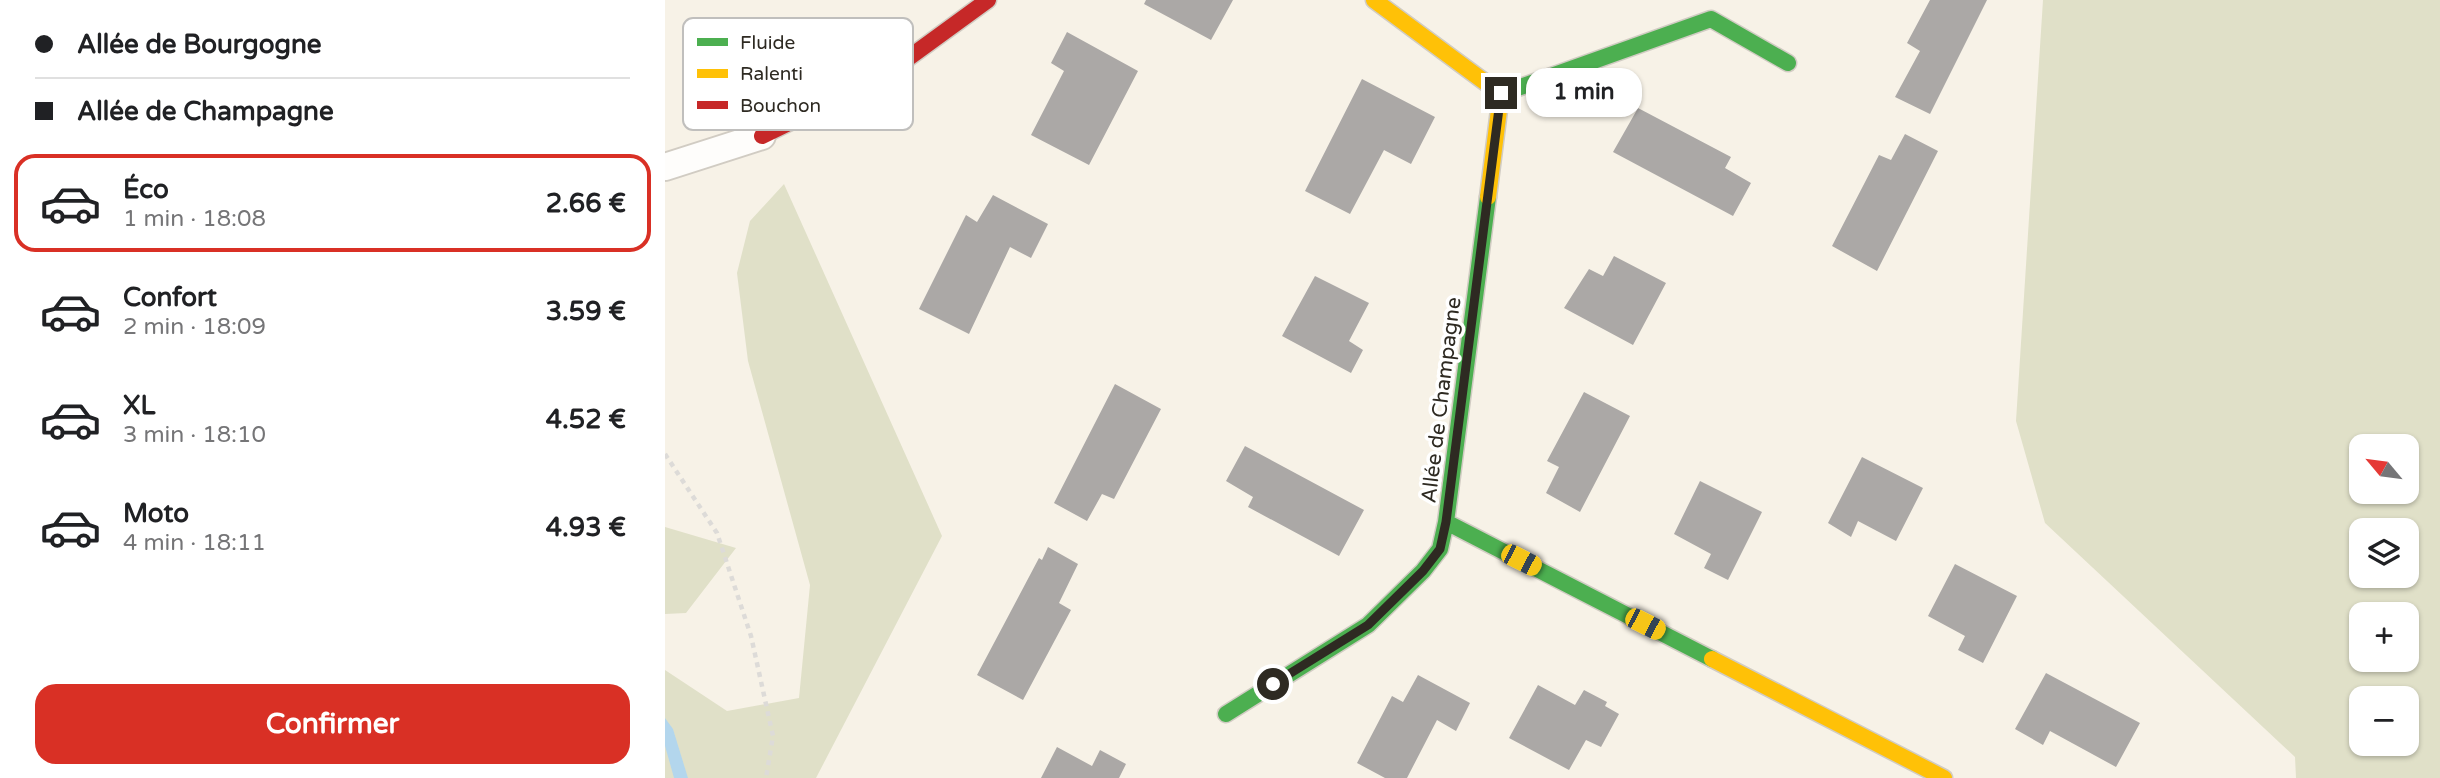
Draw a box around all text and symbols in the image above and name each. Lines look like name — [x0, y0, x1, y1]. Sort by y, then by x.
legend — [683, 18, 913, 130]
text: Allée de Bourgogne — [77, 29, 322, 60]
text: Fluide — [740, 32, 795, 54]
text: Ralenti — [740, 63, 803, 85]
callout: 1 min — [1525, 68, 1641, 118]
route end — [1485, 77, 1517, 109]
text: 1 min — [1553, 78, 1615, 106]
text: Bouchon — [740, 95, 821, 117]
text: Allée de Champagne — [77, 96, 334, 127]
icon: car — [39, 172, 102, 235]
text: Éco — [123, 174, 169, 205]
text: 2.66 € — [546, 188, 626, 219]
text: 1 min · 18:08 — [123, 205, 266, 233]
icon: car — [39, 280, 102, 343]
text: Confort — [123, 282, 217, 313]
text: 3.59 € — [546, 296, 626, 327]
street label: Allée de Champagne — [1416, 296, 1467, 504]
text: 2 min · 18:09 — [123, 313, 266, 341]
icon: car — [39, 388, 102, 451]
text: XL — [123, 390, 155, 421]
text: 4.52 € — [546, 404, 626, 435]
text: 3 min · 18:10 — [123, 421, 266, 449]
north arrow — [2349, 434, 2419, 504]
map controls — [2349, 434, 2419, 756]
icon: car — [39, 496, 102, 559]
text: Moto — [123, 498, 189, 529]
text: 4.93 € — [546, 512, 626, 543]
button: layers — [2349, 518, 2419, 588]
text: 4 min · 18:11 — [123, 529, 266, 557]
car — [1498, 541, 1545, 579]
button: + — [2349, 602, 2419, 672]
car — [1622, 605, 1669, 643]
route start — [1257, 668, 1289, 700]
button: Confirmer — [35, 684, 630, 764]
button: − — [2349, 686, 2419, 756]

